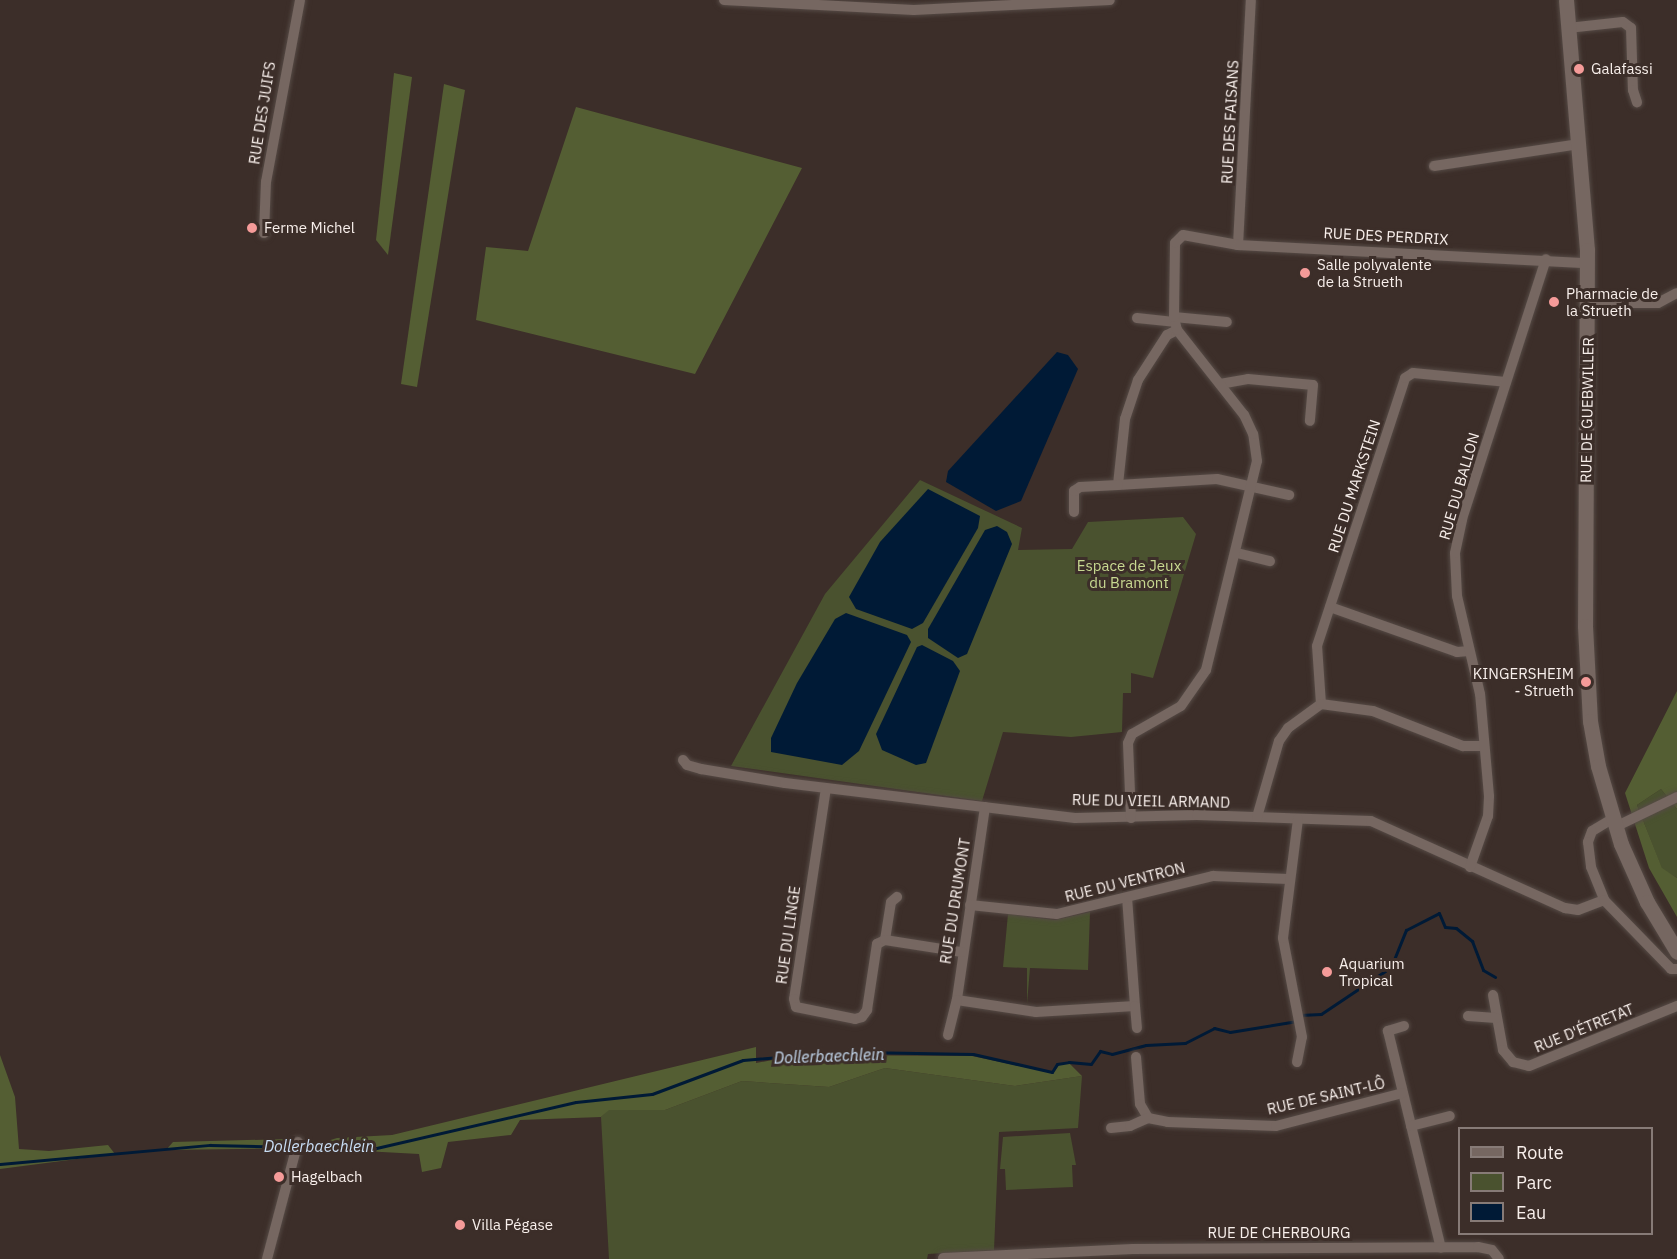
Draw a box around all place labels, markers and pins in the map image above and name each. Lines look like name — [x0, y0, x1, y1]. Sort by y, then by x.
place label: Galafassi — [1591, 60, 1653, 78]
marker: Galafassi — [1572, 62, 1586, 76]
place label: Ferme Michel — [264, 219, 355, 237]
marker: Ferme Michel — [245, 221, 259, 235]
place label: Salle polyvalente de la Strueth — [1317, 255, 1432, 290]
marker: Salle polyvalente de la Strueth — [1298, 266, 1312, 280]
place label: Pharmacie de la Strueth — [1566, 284, 1658, 319]
marker: Pharmacie de la Strueth — [1547, 295, 1561, 309]
place label: KINGERSHEIM - Strueth — [1473, 664, 1574, 699]
marker: KINGERSHEIM - Strueth — [1579, 675, 1593, 689]
place label: Aquarium Tropical — [1339, 954, 1405, 989]
marker: Aquarium Tropical — [1320, 965, 1334, 979]
place label: Hagelbach — [291, 1168, 363, 1186]
marker: Hagelbach — [272, 1170, 286, 1184]
place label: Villa Pégase — [472, 1216, 553, 1234]
marker: Villa Pégase — [453, 1218, 467, 1232]

